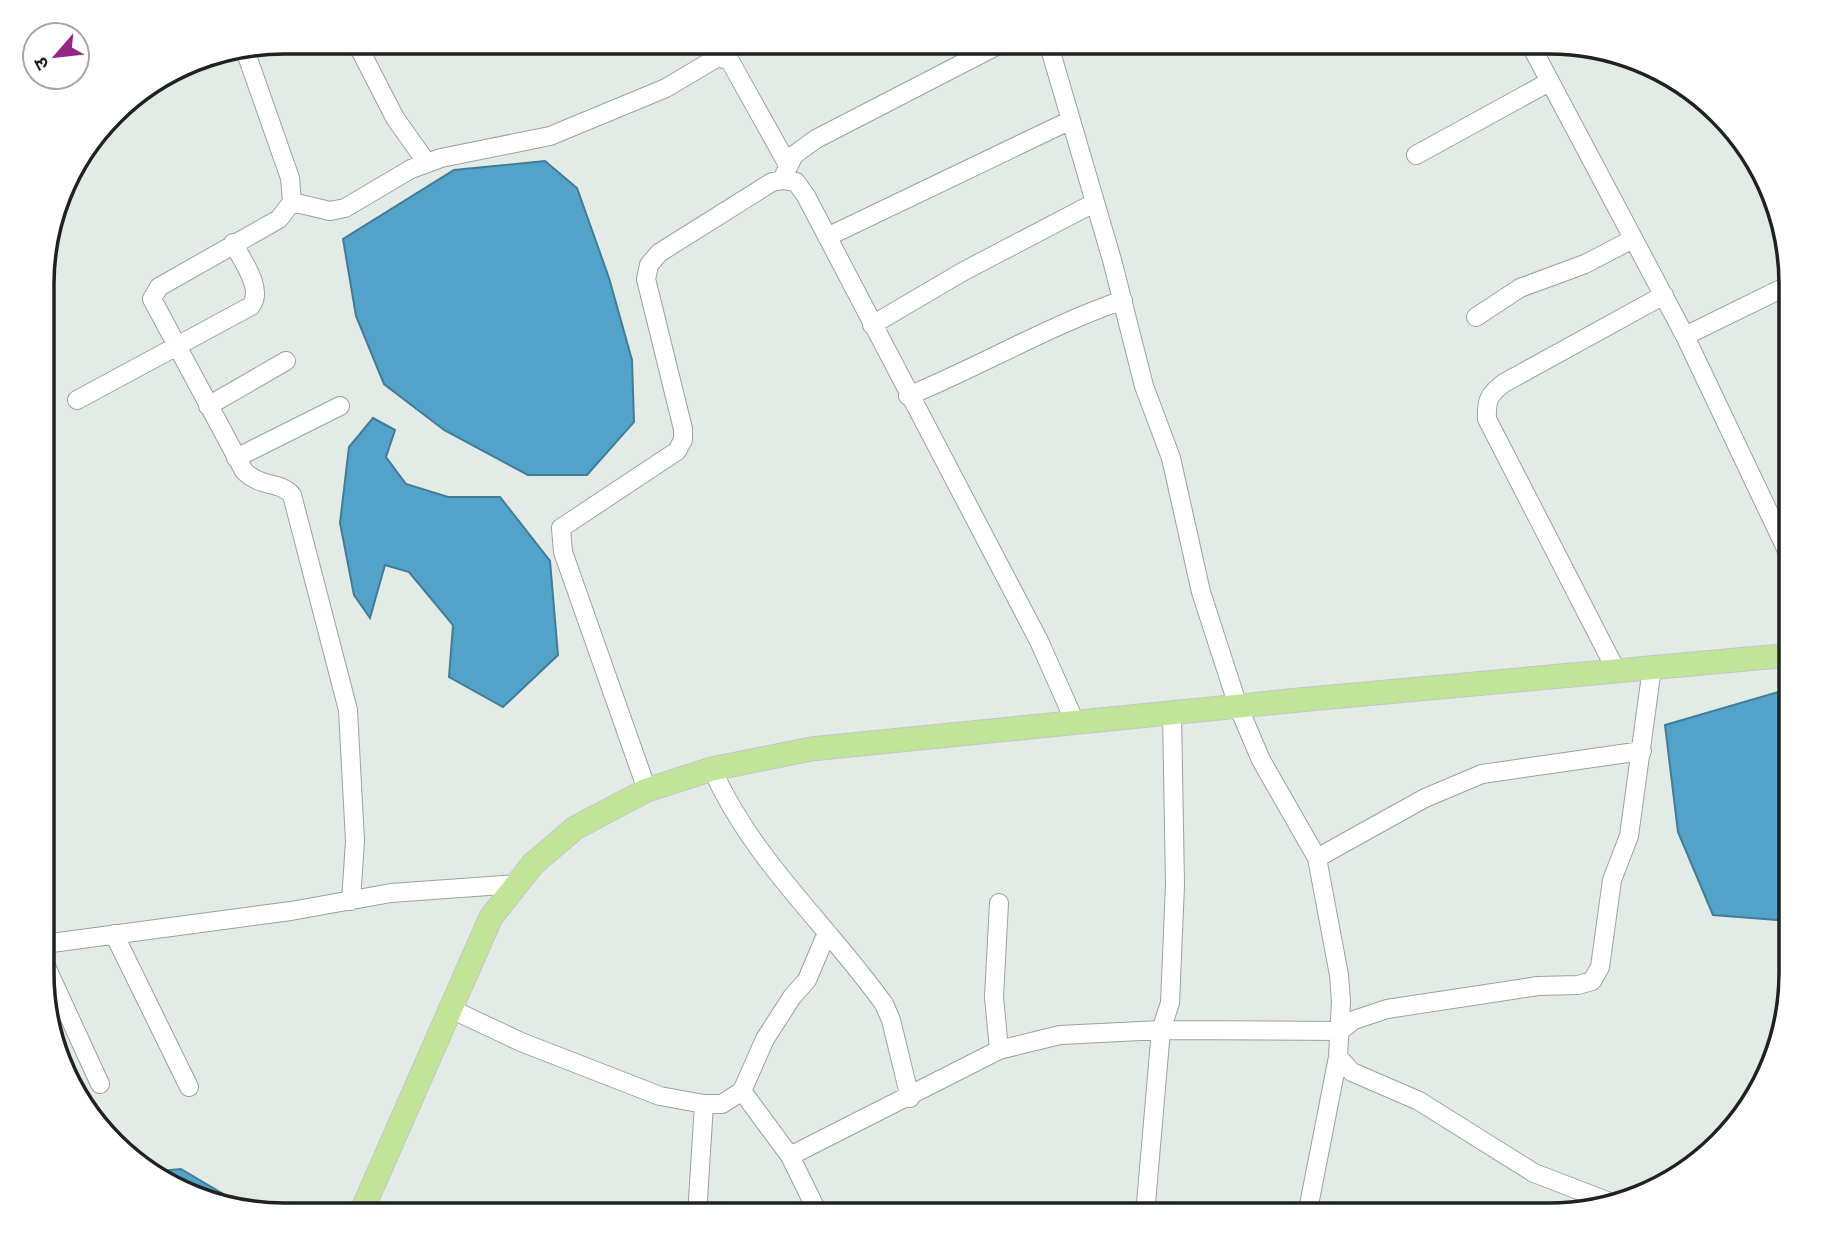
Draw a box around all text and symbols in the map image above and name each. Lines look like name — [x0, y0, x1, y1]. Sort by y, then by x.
north arrow — [21, 21, 91, 91]
text: उ — [27, 53, 54, 75]

